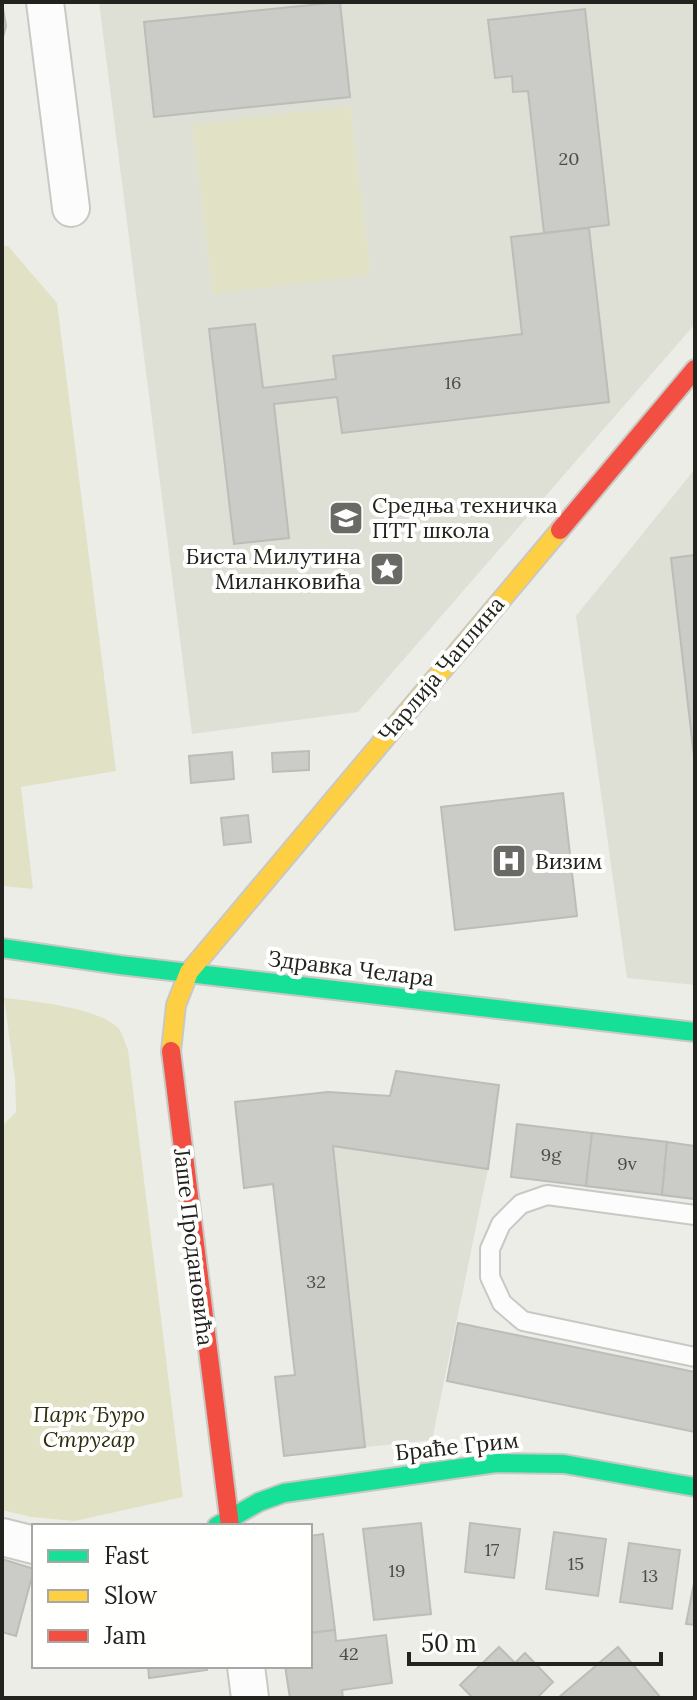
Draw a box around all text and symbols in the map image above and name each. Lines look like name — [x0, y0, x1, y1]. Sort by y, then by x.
house number: 20 — [559, 147, 579, 170]
house number: 16 — [445, 371, 461, 394]
place label: Средња техничка ПТТ школа — [372, 491, 558, 544]
school or university icon: Средња техничка ПТТ школа — [327, 499, 365, 537]
place label: Биста Милутина Миланковића — [186, 542, 361, 595]
place icon: Биста Милутина Миланковића — [368, 550, 406, 588]
street label: Чарлија Чаплина — [372, 590, 510, 748]
hospital icon: Визим — [490, 842, 528, 880]
place label: Визим — [535, 847, 603, 875]
street label: Здравка Челара — [266, 944, 436, 992]
house number: 9g — [541, 1143, 562, 1166]
street label: Јаше Продановића — [168, 1146, 220, 1347]
house number: 9v — [617, 1152, 638, 1175]
house number: 32 — [306, 1270, 326, 1293]
park label: Парк Ђуро Стругар — [33, 1400, 145, 1453]
street label: Браће Грим — [394, 1426, 520, 1466]
legend — [32, 1524, 312, 1668]
house number: 17 — [485, 1538, 499, 1561]
text: Fast — [104, 1540, 150, 1571]
house number: 15 — [568, 1552, 584, 1575]
house number: 19 — [389, 1559, 405, 1582]
house number: 13 — [642, 1564, 658, 1587]
text: Slow — [104, 1580, 158, 1611]
scale bar — [409, 1616, 661, 1666]
text: Jam — [103, 1620, 146, 1651]
text: 50 m — [421, 1628, 477, 1659]
house number: 42 — [339, 1642, 359, 1665]

